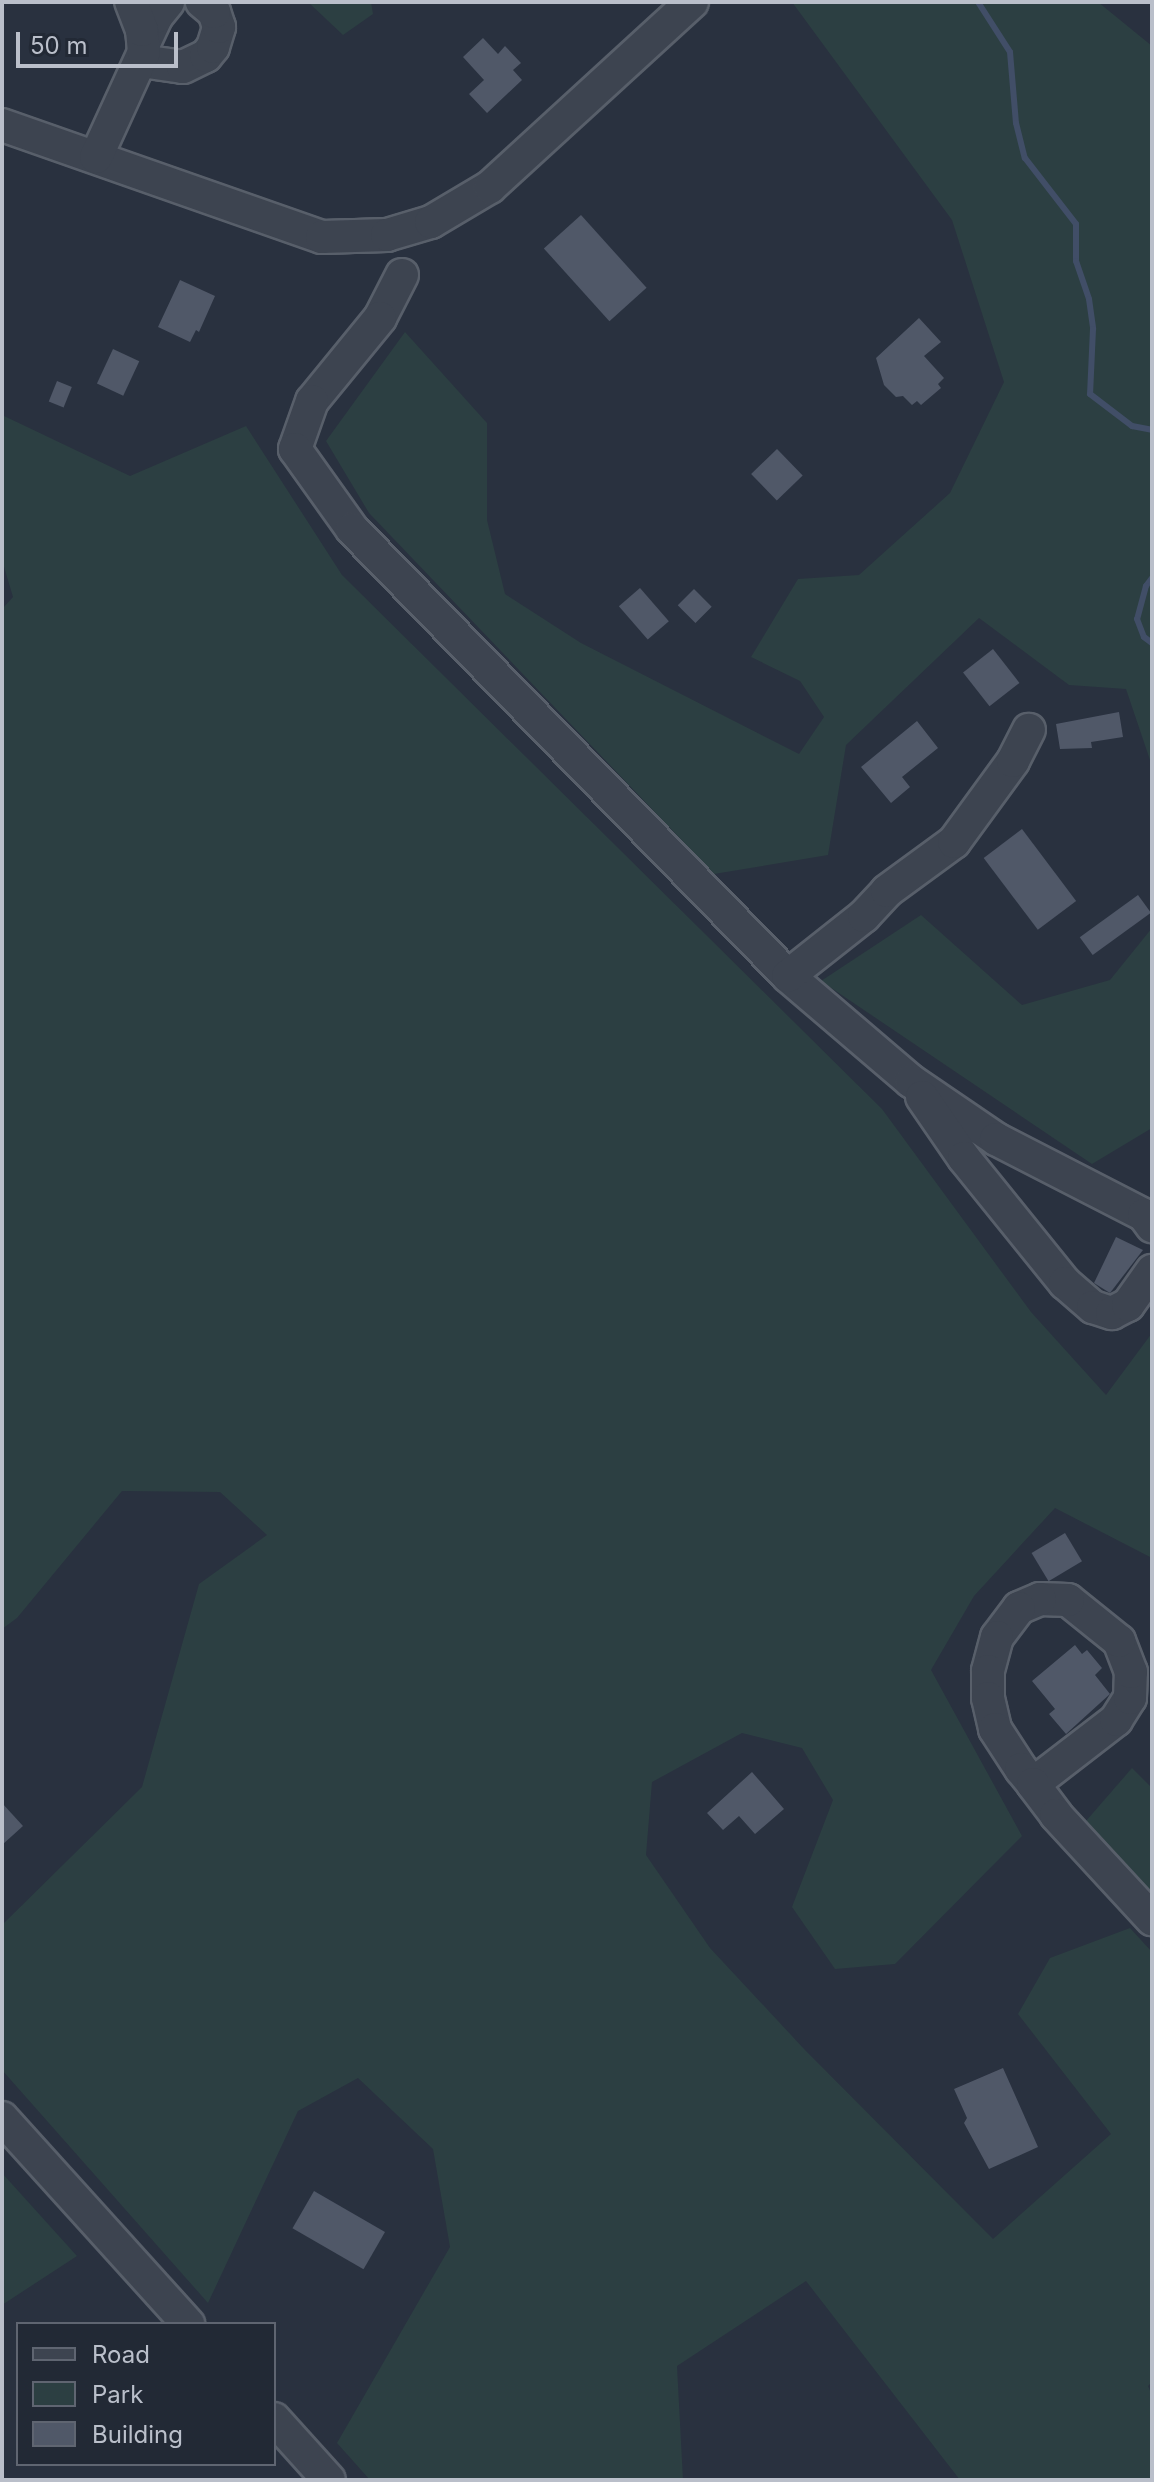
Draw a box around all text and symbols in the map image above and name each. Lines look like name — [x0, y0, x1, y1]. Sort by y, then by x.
scale bar — [20, 16, 182, 66]
text: 50 m — [30, 31, 88, 60]
legend — [16, 2322, 276, 2466]
text: Road — [92, 2340, 150, 2369]
text: Park — [92, 2380, 143, 2409]
text: Building — [92, 2420, 183, 2449]

